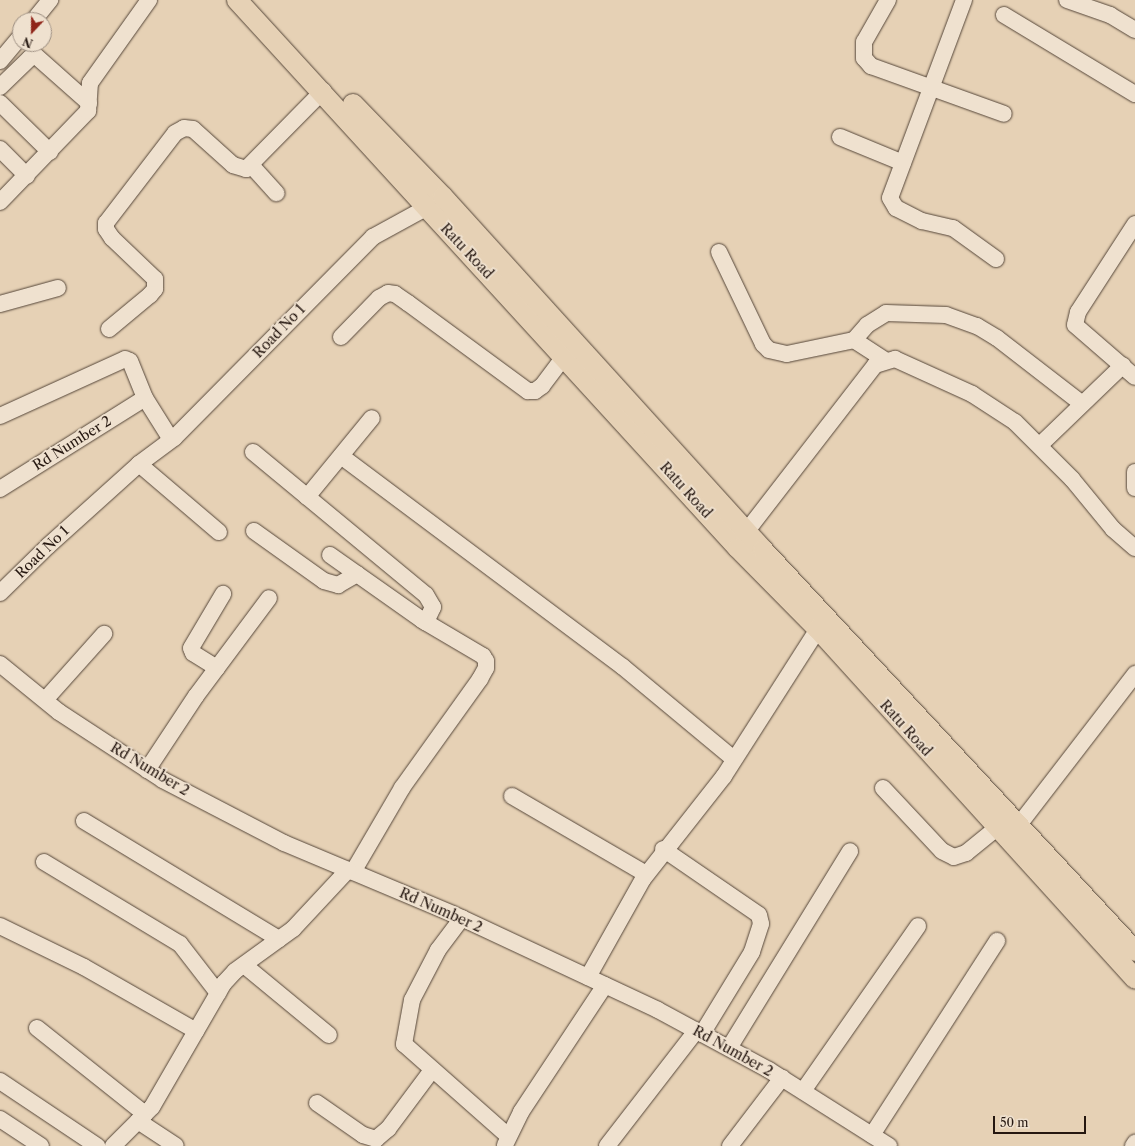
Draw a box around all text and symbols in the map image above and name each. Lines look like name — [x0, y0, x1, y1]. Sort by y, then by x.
north arrow — [12, 12, 52, 52]
text: N — [21, 34, 35, 50]
street label: Ratu Road — [437, 220, 497, 282]
street label: Road No 1 — [249, 301, 309, 361]
street label: Rd Number 2 — [30, 412, 114, 474]
street label: Ratu Road — [656, 459, 716, 521]
street label: Road No 1 — [12, 522, 72, 582]
street label: Ratu Road — [876, 697, 936, 759]
street label: Rd Number 2 — [107, 739, 193, 799]
street label: Rd Number 2 — [397, 884, 485, 936]
street label: Rd Number 2 — [690, 1022, 776, 1080]
scale bar — [995, 1108, 1088, 1134]
text: 50 m — [1000, 1115, 1029, 1130]

